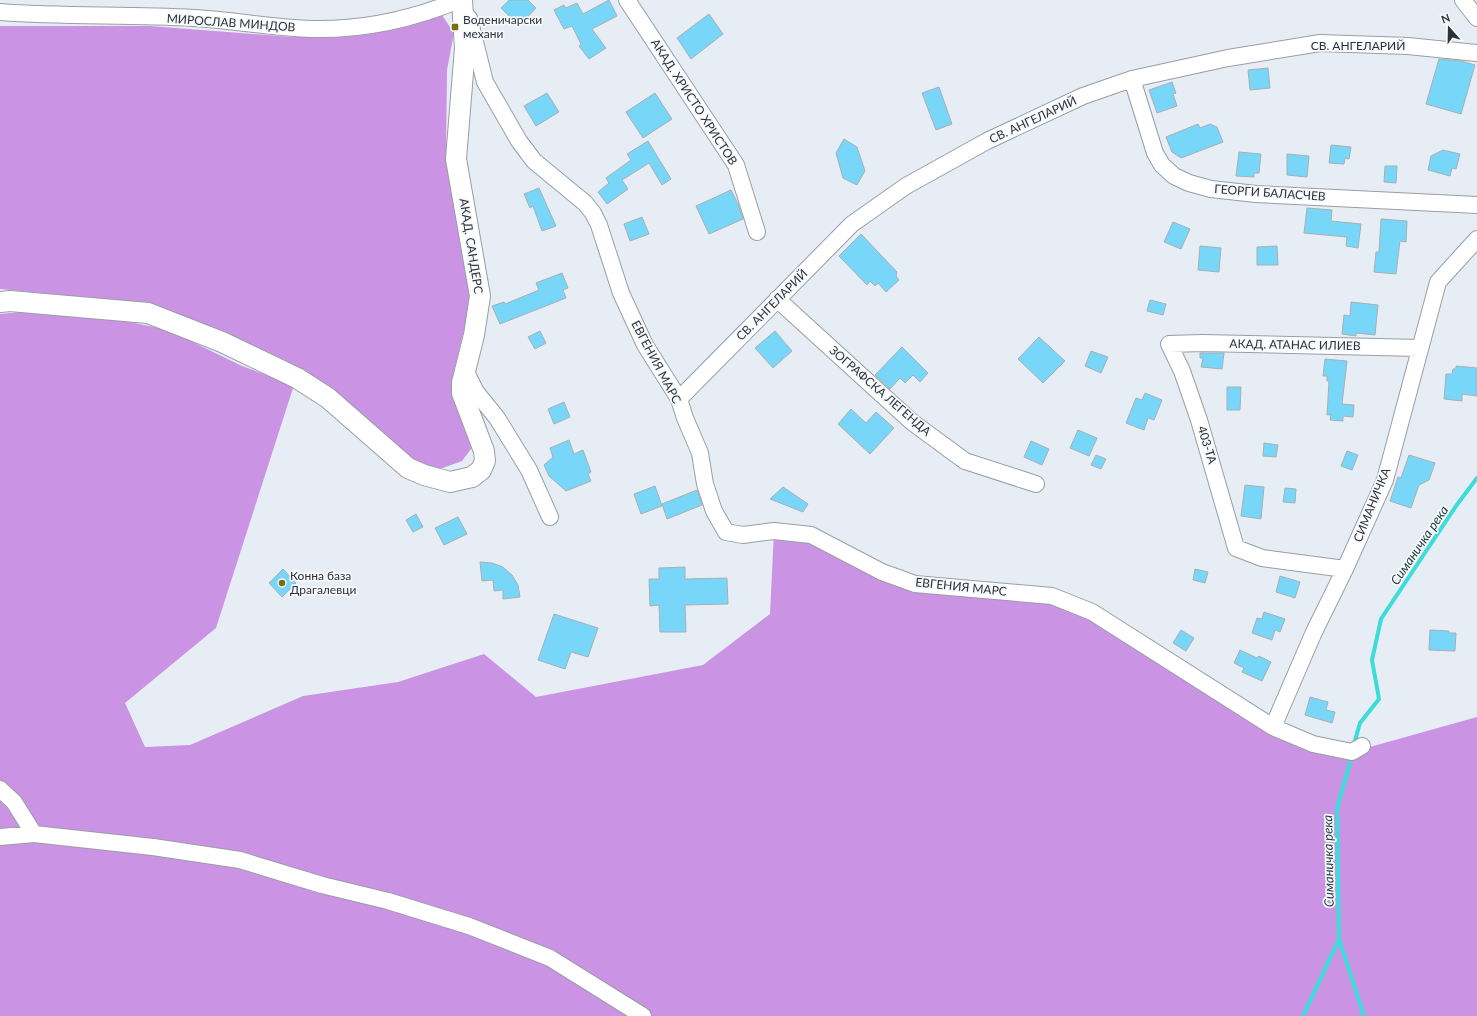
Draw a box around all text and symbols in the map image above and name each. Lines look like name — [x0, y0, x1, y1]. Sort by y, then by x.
north arrow — [1429, 8, 1469, 48]
street label: МИРОСЛАВ МИНДОВ — [166, 11, 296, 34]
text: N — [1439, 11, 1452, 26]
place label: Воденичарски механи — [463, 12, 542, 41]
marker: Воденичарски механи — [450, 22, 460, 32]
street label: АКАД. ХРИСТО ХРИСТОВ — [648, 36, 741, 168]
street label: СВ. АНГЕЛАРИЙ — [1311, 38, 1405, 53]
street label: СВ. АНГЕЛАРИЙ — [987, 93, 1079, 146]
street label: ГЕОРГИ БАЛАСЧЕВ — [1214, 181, 1326, 204]
street label: АКАД. САНДЕРС — [457, 197, 486, 295]
street label: СВ. АНГЕЛАРИЙ — [733, 266, 810, 343]
street label: ЕВГЕНИЯ МАРС — [628, 318, 685, 406]
street label: АКАД. АТАНАС ИЛИЕВ — [1229, 336, 1361, 353]
street label: ЗОГРАФСКА ЛЕГЕНДА — [826, 342, 935, 439]
street label: 403-ТА — [1195, 424, 1221, 467]
street label: СИМАНИЧКА — [1350, 465, 1394, 544]
water label: Симаничка река — [1387, 502, 1452, 588]
place label: Конна база Драгалевци — [290, 568, 356, 597]
street label: ЕВГЕНИЯ МАРС — [915, 574, 1008, 599]
marker: Конна база Драгалевци — [277, 578, 287, 588]
water label: Симаничка река — [1319, 814, 1337, 907]

